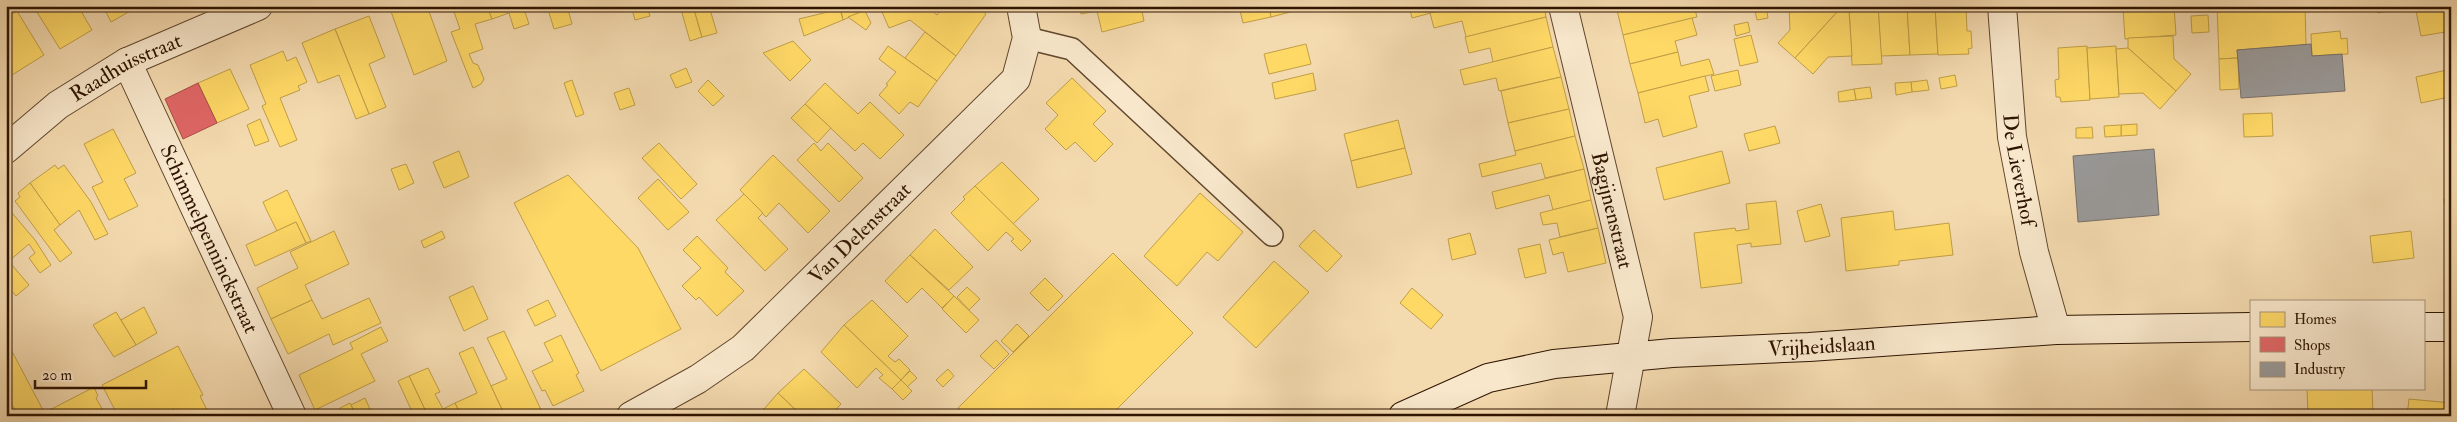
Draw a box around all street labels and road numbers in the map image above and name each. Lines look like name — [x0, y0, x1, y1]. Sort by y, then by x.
street label: Raadhuisstraat — [65, 27, 186, 108]
street label: De Lieverhof — [1997, 113, 2043, 231]
street label: Schimmelpenninckstraat — [154, 140, 265, 338]
street label: Bagijnenstraat — [1585, 149, 1639, 272]
street label: Van Delenstraat — [803, 176, 917, 290]
street label: Vrijheidslaan — [1767, 329, 1877, 362]

